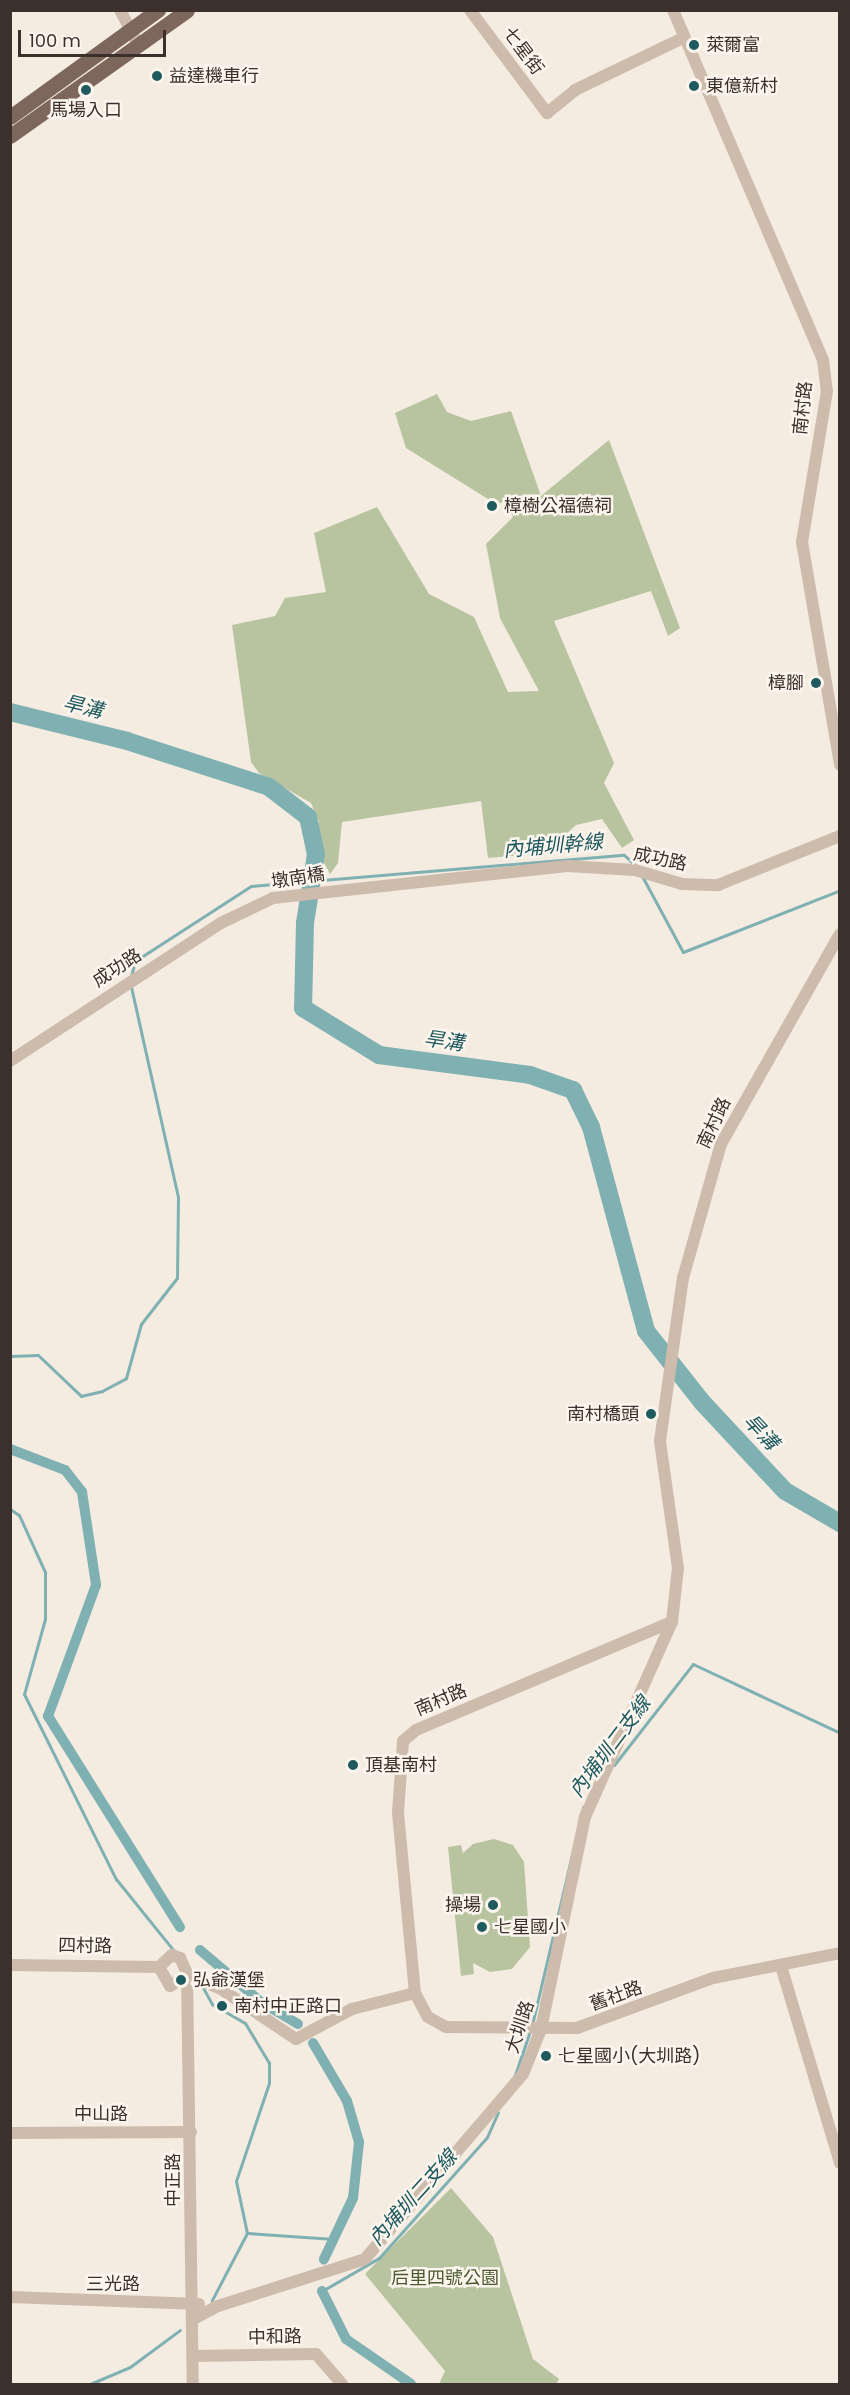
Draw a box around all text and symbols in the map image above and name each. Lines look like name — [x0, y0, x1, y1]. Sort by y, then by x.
scale bar — [21, 18, 170, 56]
street label: 七星街 — [498, 23, 548, 79]
text: 100 m — [29, 28, 81, 53]
place label: 萊爾富 — [706, 34, 760, 56]
marker: 萊爾富 — [687, 38, 701, 52]
place label: 益達機車行 — [169, 65, 259, 87]
marker: 益達機車行 — [150, 69, 164, 83]
place label: 東億新村 — [706, 75, 778, 97]
marker: 東億新村 — [687, 79, 701, 93]
marker: 馬場入口 — [79, 83, 93, 97]
place label: 馬場入口 — [50, 99, 122, 121]
street label: 南村路 — [789, 380, 817, 436]
place label: 樟樹公福德祠 — [504, 495, 612, 517]
marker: 樟樹公福德祠 — [485, 499, 499, 513]
place label: 樟腳 — [768, 672, 804, 694]
marker: 樟腳 — [809, 676, 823, 690]
water label: 旱溝 — [61, 691, 105, 723]
water label: 內埔圳幹線 — [502, 830, 604, 862]
street label: 成功路 — [631, 843, 689, 875]
street label: 墩南橋 — [270, 863, 326, 893]
street label: 成功路 — [88, 944, 146, 992]
water label: 旱溝 — [423, 1026, 465, 1056]
street label: 南村路 — [693, 1094, 735, 1152]
place label: 南村橋頭 — [567, 1403, 639, 1425]
marker: 南村橋頭 — [644, 1407, 658, 1421]
water label: 旱溝 — [739, 1409, 783, 1455]
street label: 南村路 — [412, 1680, 470, 1720]
water label: 內埔圳二支線 — [564, 1692, 656, 1802]
place label: 頂基南村 — [365, 1754, 437, 1776]
marker: 頂基南村 — [346, 1758, 360, 1772]
place label: 操場 — [445, 1894, 481, 1916]
marker: 操場 — [486, 1898, 500, 1912]
place label: 七星國小 — [494, 1916, 566, 1938]
marker: 七星國小 — [475, 1920, 489, 1934]
street label: 四村路 — [58, 1935, 112, 1957]
place label: 弘爺漢堡 — [193, 1969, 265, 1991]
marker: 弘爺漢堡 — [174, 1973, 188, 1987]
street label: 舊社路 — [587, 1977, 645, 2015]
place label: 南村中正路口 — [234, 1995, 342, 2017]
street label: 大圳路 — [501, 1998, 539, 2056]
marker: 南村中正路口 — [215, 1999, 229, 2013]
place label: 七星國小(大圳路) — [558, 2045, 700, 2067]
marker: 七星國小(大圳路) — [539, 2049, 553, 2063]
street label: 中山路 — [74, 2103, 128, 2125]
water label: 內埔圳二支線 — [364, 2145, 462, 2251]
street label: 中正路 — [162, 2153, 184, 2207]
park label: 后里四號公園 — [391, 2267, 499, 2289]
street label: 三光路 — [86, 2273, 140, 2295]
street label: 中和路 — [248, 2326, 302, 2348]

